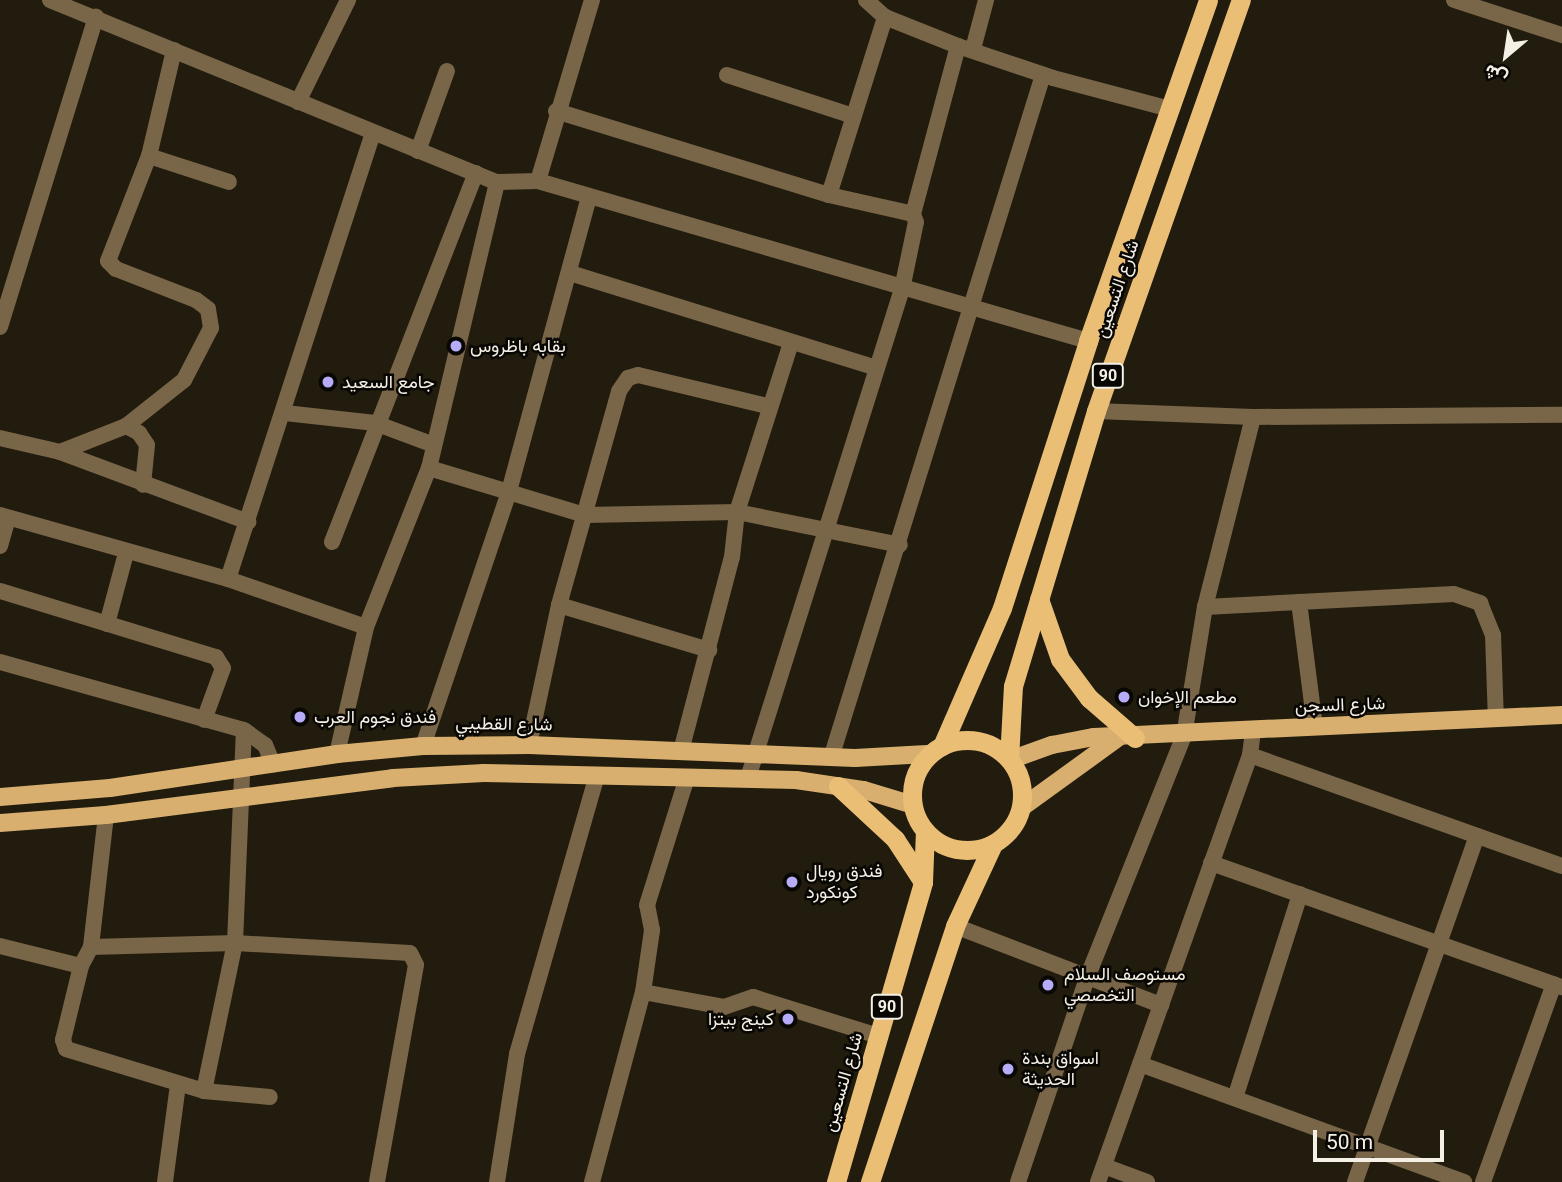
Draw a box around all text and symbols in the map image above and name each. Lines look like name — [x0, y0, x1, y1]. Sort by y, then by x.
north arrow — [1471, 21, 1541, 91]
text: ش — [1480, 59, 1511, 90]
street label: شارع التسعين — [1090, 237, 1144, 341]
place label: بقابه باظروس — [470, 335, 566, 357]
marker: بقابه باظروس — [448, 338, 464, 354]
road number: 90 — [1090, 364, 1126, 388]
place label: جامع السعيد — [342, 371, 435, 393]
marker: جامع السعيد — [320, 374, 336, 390]
place label: مطعم الإخوان — [1138, 686, 1237, 708]
marker: مطعم الإخوان — [1116, 689, 1132, 705]
street label: شارع السجن — [1294, 693, 1386, 717]
place label: فندق نجوم العرب — [314, 706, 436, 728]
marker: فندق نجوم العرب — [292, 709, 308, 725]
street label: شارع القطيبي — [455, 712, 553, 736]
place label: فندق رويال كونكورد — [806, 861, 883, 903]
marker: فندق رويال كونكورد — [784, 874, 800, 890]
place label: مستوصف السلام التخصصي — [1064, 964, 1186, 1006]
marker: مستوصف السلام التخصصي — [1038, 975, 1058, 995]
road number: 90 — [870, 995, 904, 1020]
place label: كينج بيتزا — [708, 1008, 774, 1030]
marker: كينج بيتزا — [780, 1011, 796, 1027]
street label: شارع التسعين — [819, 1030, 867, 1134]
place label: اسواق بندة الحديثة — [1022, 1048, 1099, 1090]
marker: اسواق بندة الحديثة — [1000, 1061, 1016, 1077]
scale bar — [1317, 1116, 1448, 1160]
text: 50 m — [1326, 1130, 1373, 1154]

